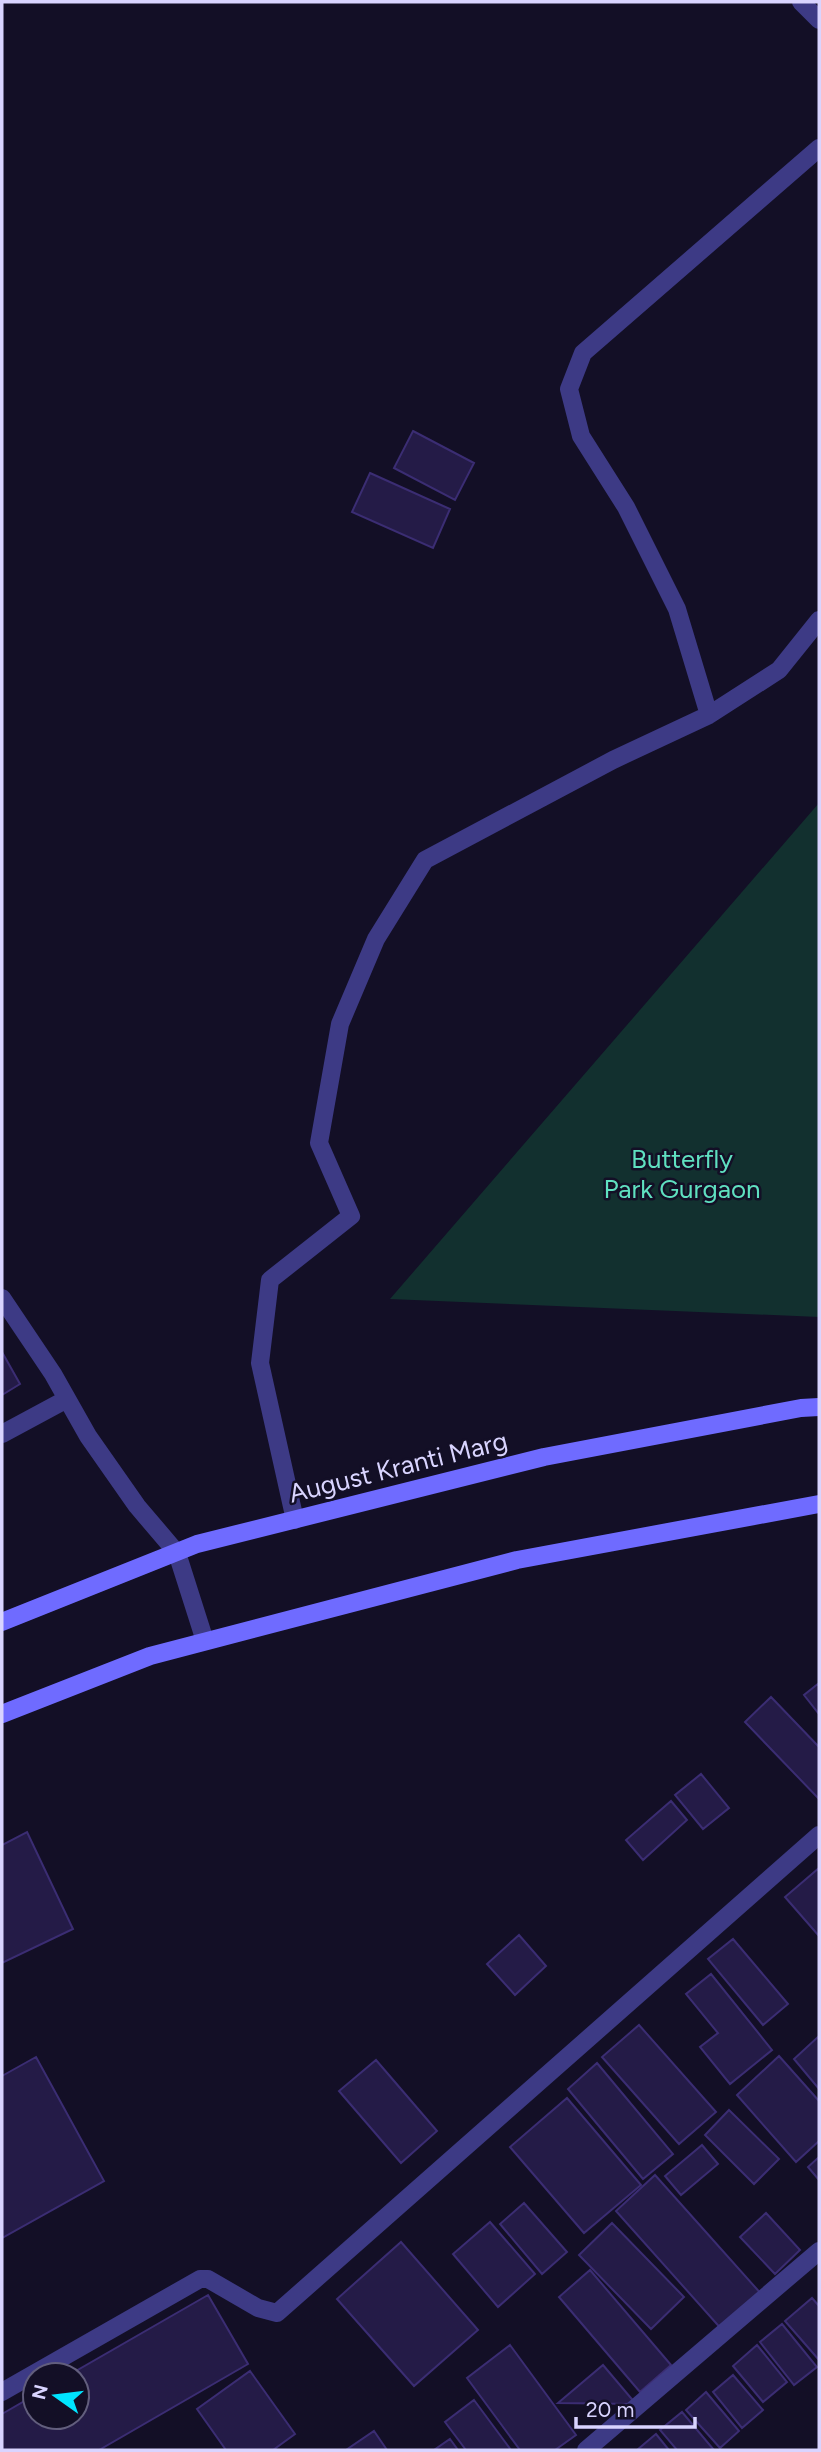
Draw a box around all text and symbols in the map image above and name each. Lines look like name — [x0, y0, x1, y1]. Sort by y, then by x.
park label: Butterfly Park Gurgaon — [603, 1143, 761, 1205]
street label: August Kranti Marg — [285, 1424, 511, 1510]
north arrow — [21, 2361, 91, 2431]
text: N — [27, 2382, 53, 2402]
scale bar — [576, 2386, 695, 2430]
text: 20 m — [586, 2397, 634, 2422]

